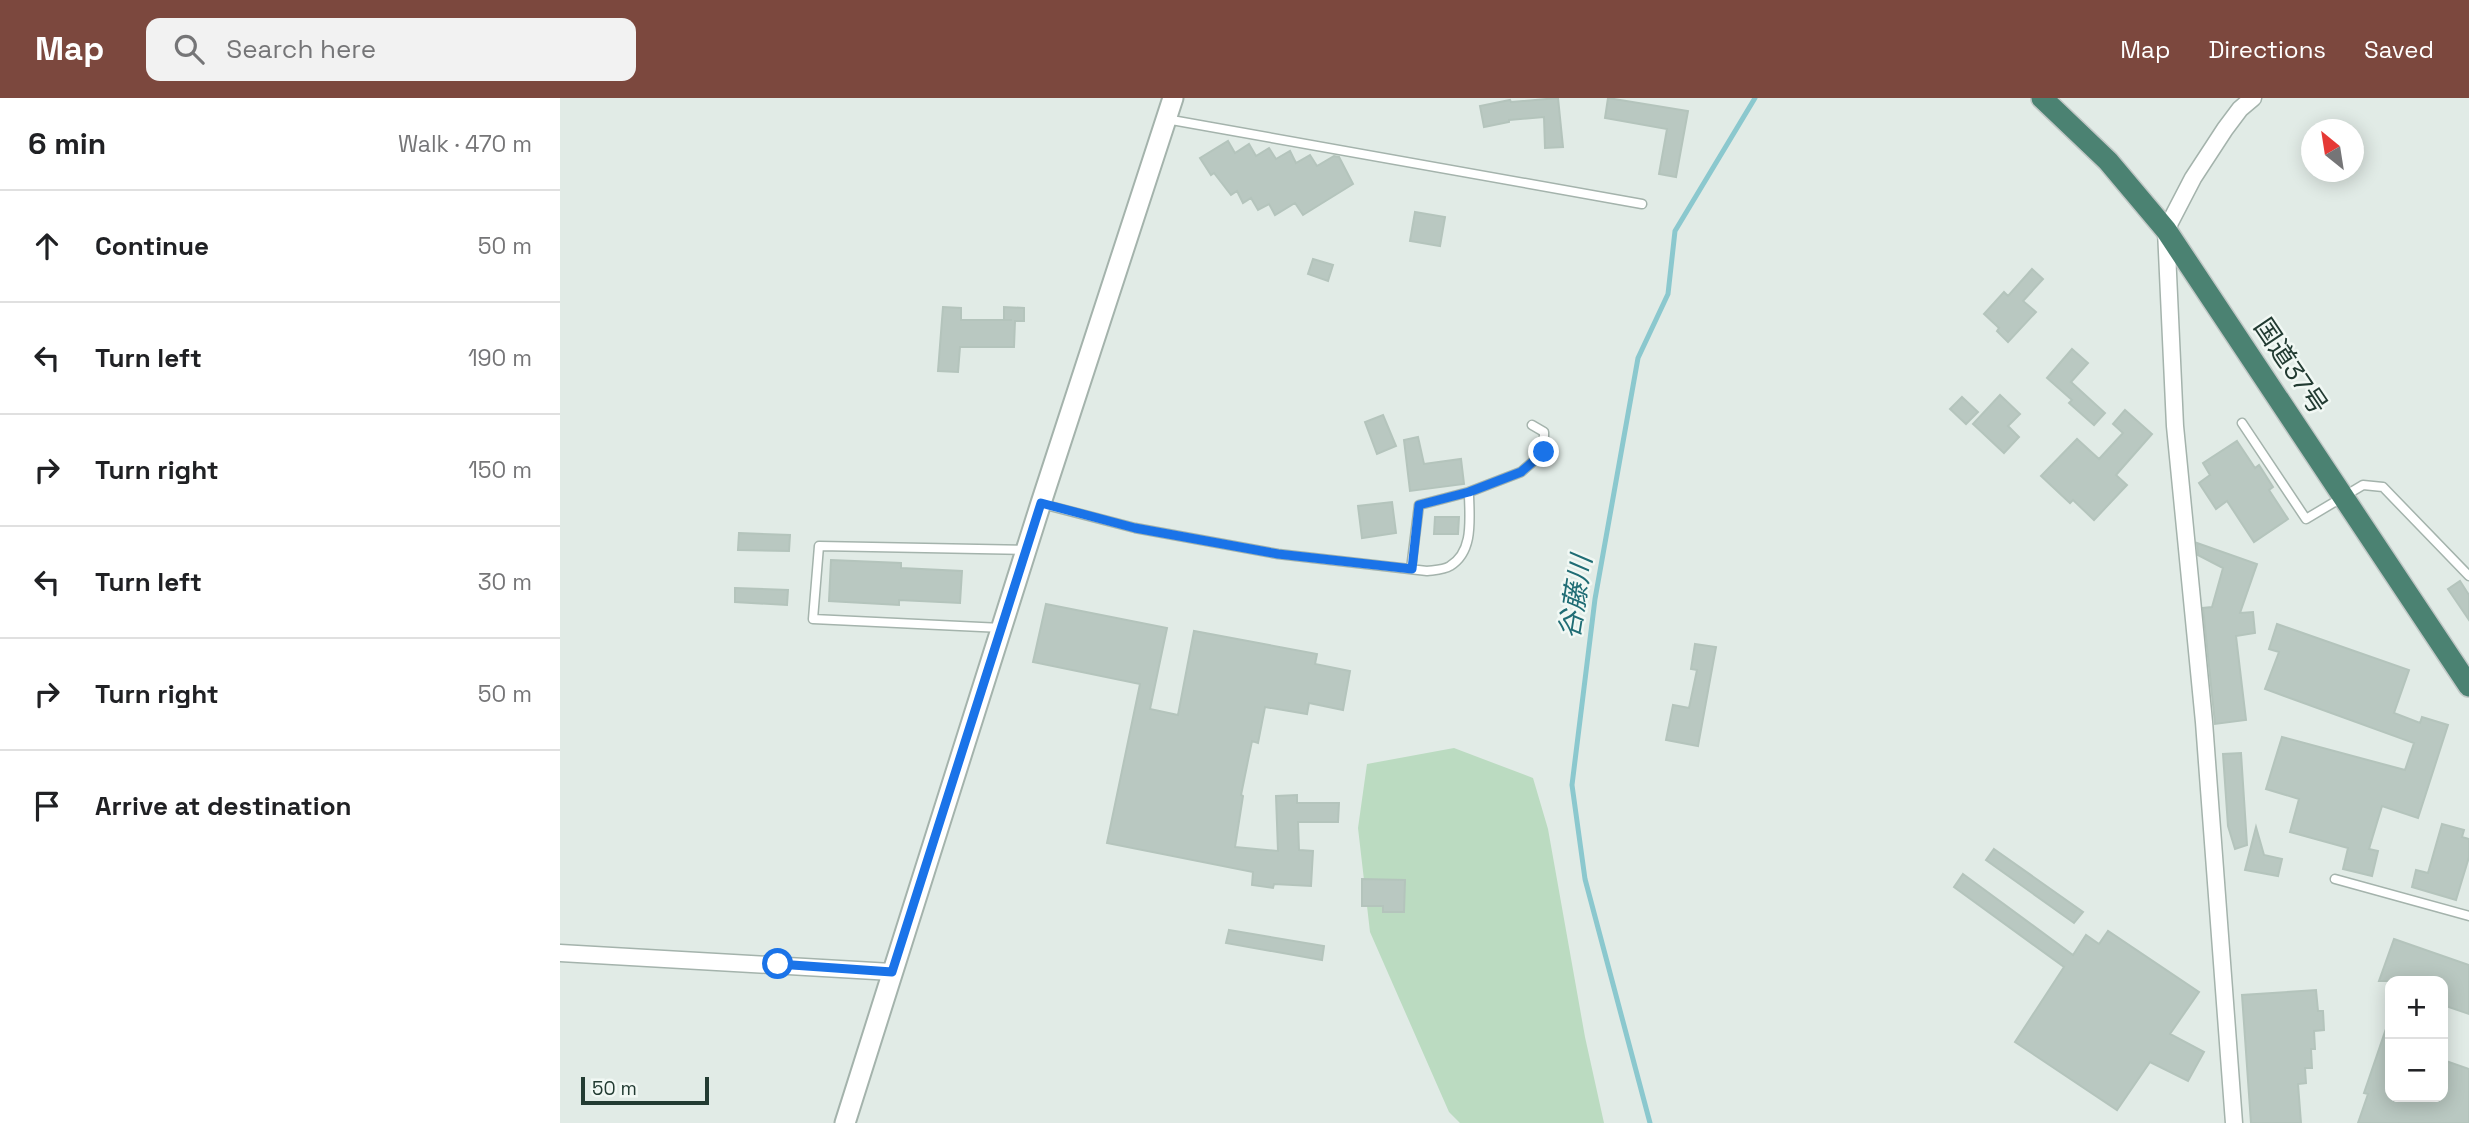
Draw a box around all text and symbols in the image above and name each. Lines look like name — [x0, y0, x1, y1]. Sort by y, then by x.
search box — [146, 18, 636, 81]
text: Map — [35, 28, 104, 70]
icon: search — [170, 30, 208, 68]
text: Search here — [226, 32, 376, 66]
text: Map — [2120, 34, 2170, 65]
text: Directions — [2208, 34, 2326, 65]
text: Saved — [2364, 34, 2434, 65]
north arrow — [2301, 119, 2364, 182]
text: 6 min — [28, 124, 106, 163]
text: Walk · 470 m — [398, 129, 532, 159]
icon: ahead — [28, 227, 66, 265]
text: Continue — [95, 229, 209, 263]
text: 50 m — [478, 231, 532, 261]
street label: 国道37号 — [2247, 312, 2335, 420]
icon: left — [28, 339, 66, 377]
text: Turn left — [95, 341, 202, 375]
text: 190 m — [468, 343, 532, 373]
route end — [1528, 436, 1559, 467]
icon: right — [28, 451, 66, 489]
text: Turn right — [95, 453, 219, 487]
text: 150 m — [468, 455, 532, 485]
water label: 谷藤川 — [1551, 550, 1600, 641]
icon: left — [28, 563, 66, 601]
text: Turn left — [95, 565, 202, 599]
text: 30 m — [478, 567, 532, 597]
icon: right — [28, 675, 66, 713]
text: Turn right — [95, 677, 219, 711]
text: 50 m — [478, 679, 532, 709]
icon: arrive — [28, 787, 66, 825]
text: Arrive at destination — [95, 789, 352, 823]
route start — [762, 948, 793, 979]
map controls — [2385, 976, 2448, 1102]
button: + — [2385, 976, 2448, 1039]
button: − — [2385, 1039, 2448, 1102]
scale bar — [581, 1074, 709, 1106]
text: 50 m — [592, 1076, 637, 1101]

